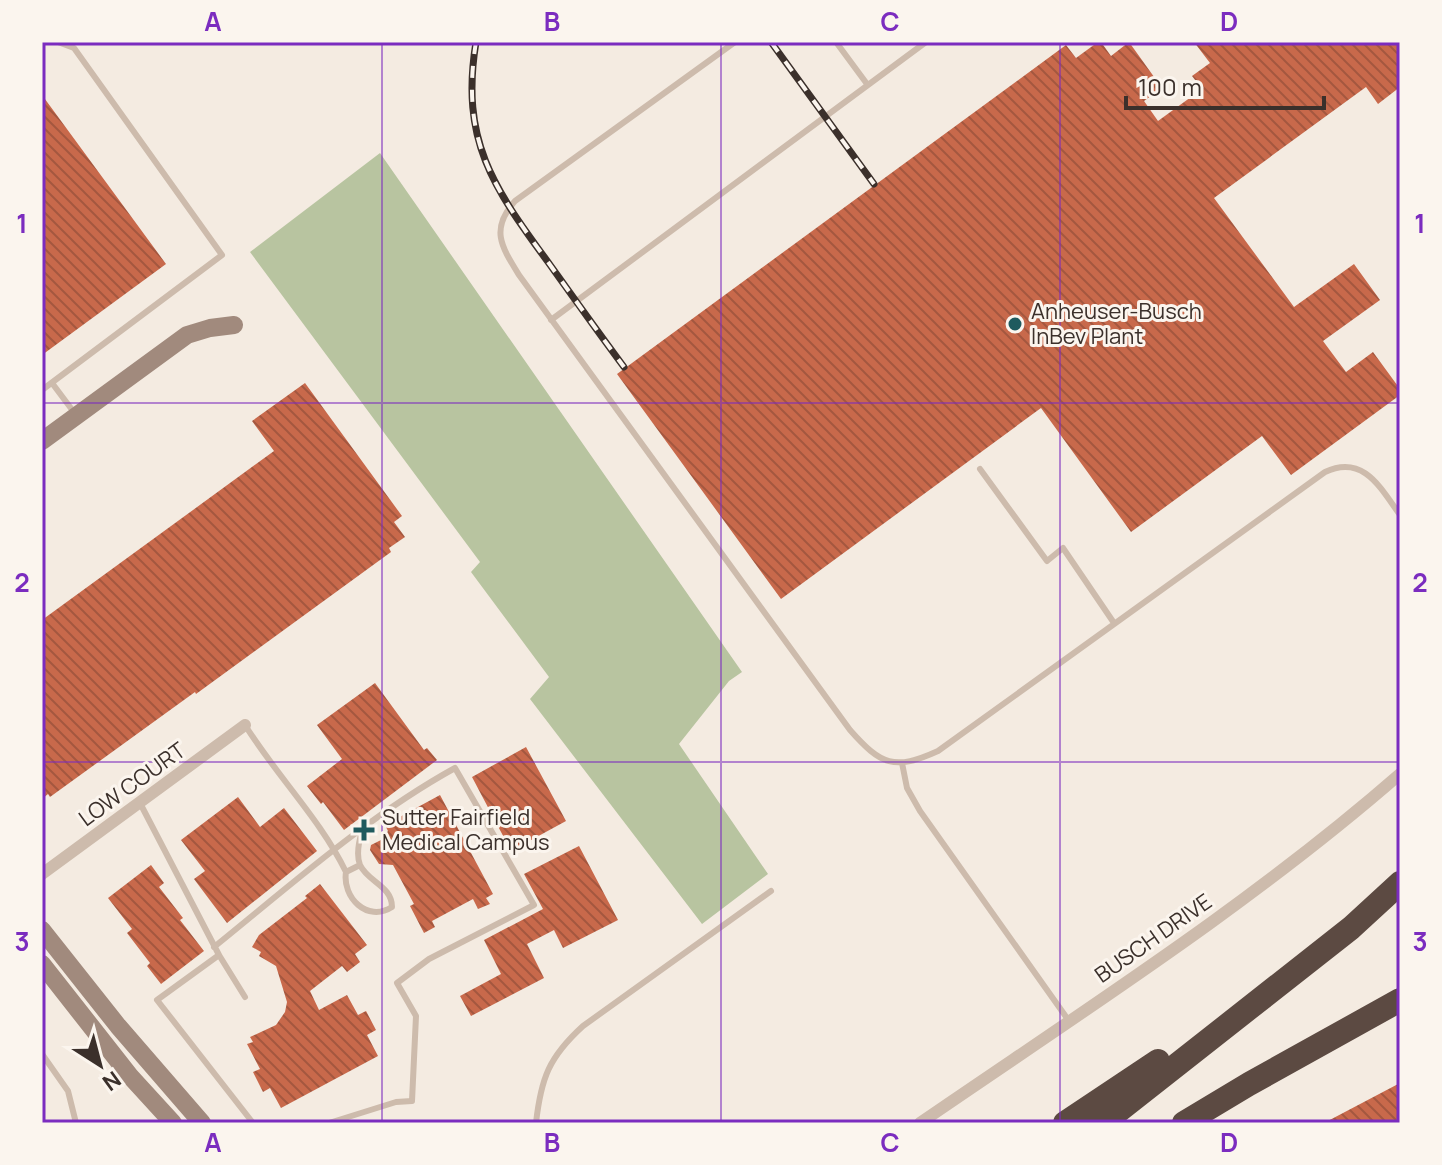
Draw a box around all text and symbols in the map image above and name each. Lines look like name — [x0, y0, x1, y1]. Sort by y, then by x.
text: A — [204, 3, 222, 39]
text: B — [544, 3, 560, 39]
text: C — [880, 3, 900, 39]
text: D — [1220, 3, 1238, 39]
scale bar — [1126, 60, 1324, 110]
text: 100 m — [1138, 70, 1202, 103]
text: 1 — [16, 205, 28, 241]
text: 1 — [1414, 205, 1426, 241]
place label: Anheuser-Busch InBev Plant — [1031, 296, 1202, 351]
marker: Anheuser-Busch InBev Plant — [1006, 315, 1024, 333]
text: 2 — [14, 564, 30, 600]
text: 2 — [1412, 564, 1428, 600]
street label: LOW COURT — [73, 735, 191, 833]
place label: Sutter Fairfield Medical Campus — [382, 802, 550, 857]
marker: Sutter Fairfield Medical Campus — [353, 819, 375, 841]
street label: BUSCH DRIVE — [1088, 887, 1218, 989]
text: 3 — [14, 923, 30, 959]
text: 3 — [1412, 923, 1428, 959]
north arrow — [60, 1025, 140, 1105]
text: N — [97, 1064, 127, 1098]
text: A — [204, 1124, 222, 1160]
text: B — [544, 1124, 560, 1160]
text: C — [880, 1124, 900, 1160]
text: D — [1220, 1124, 1238, 1160]

